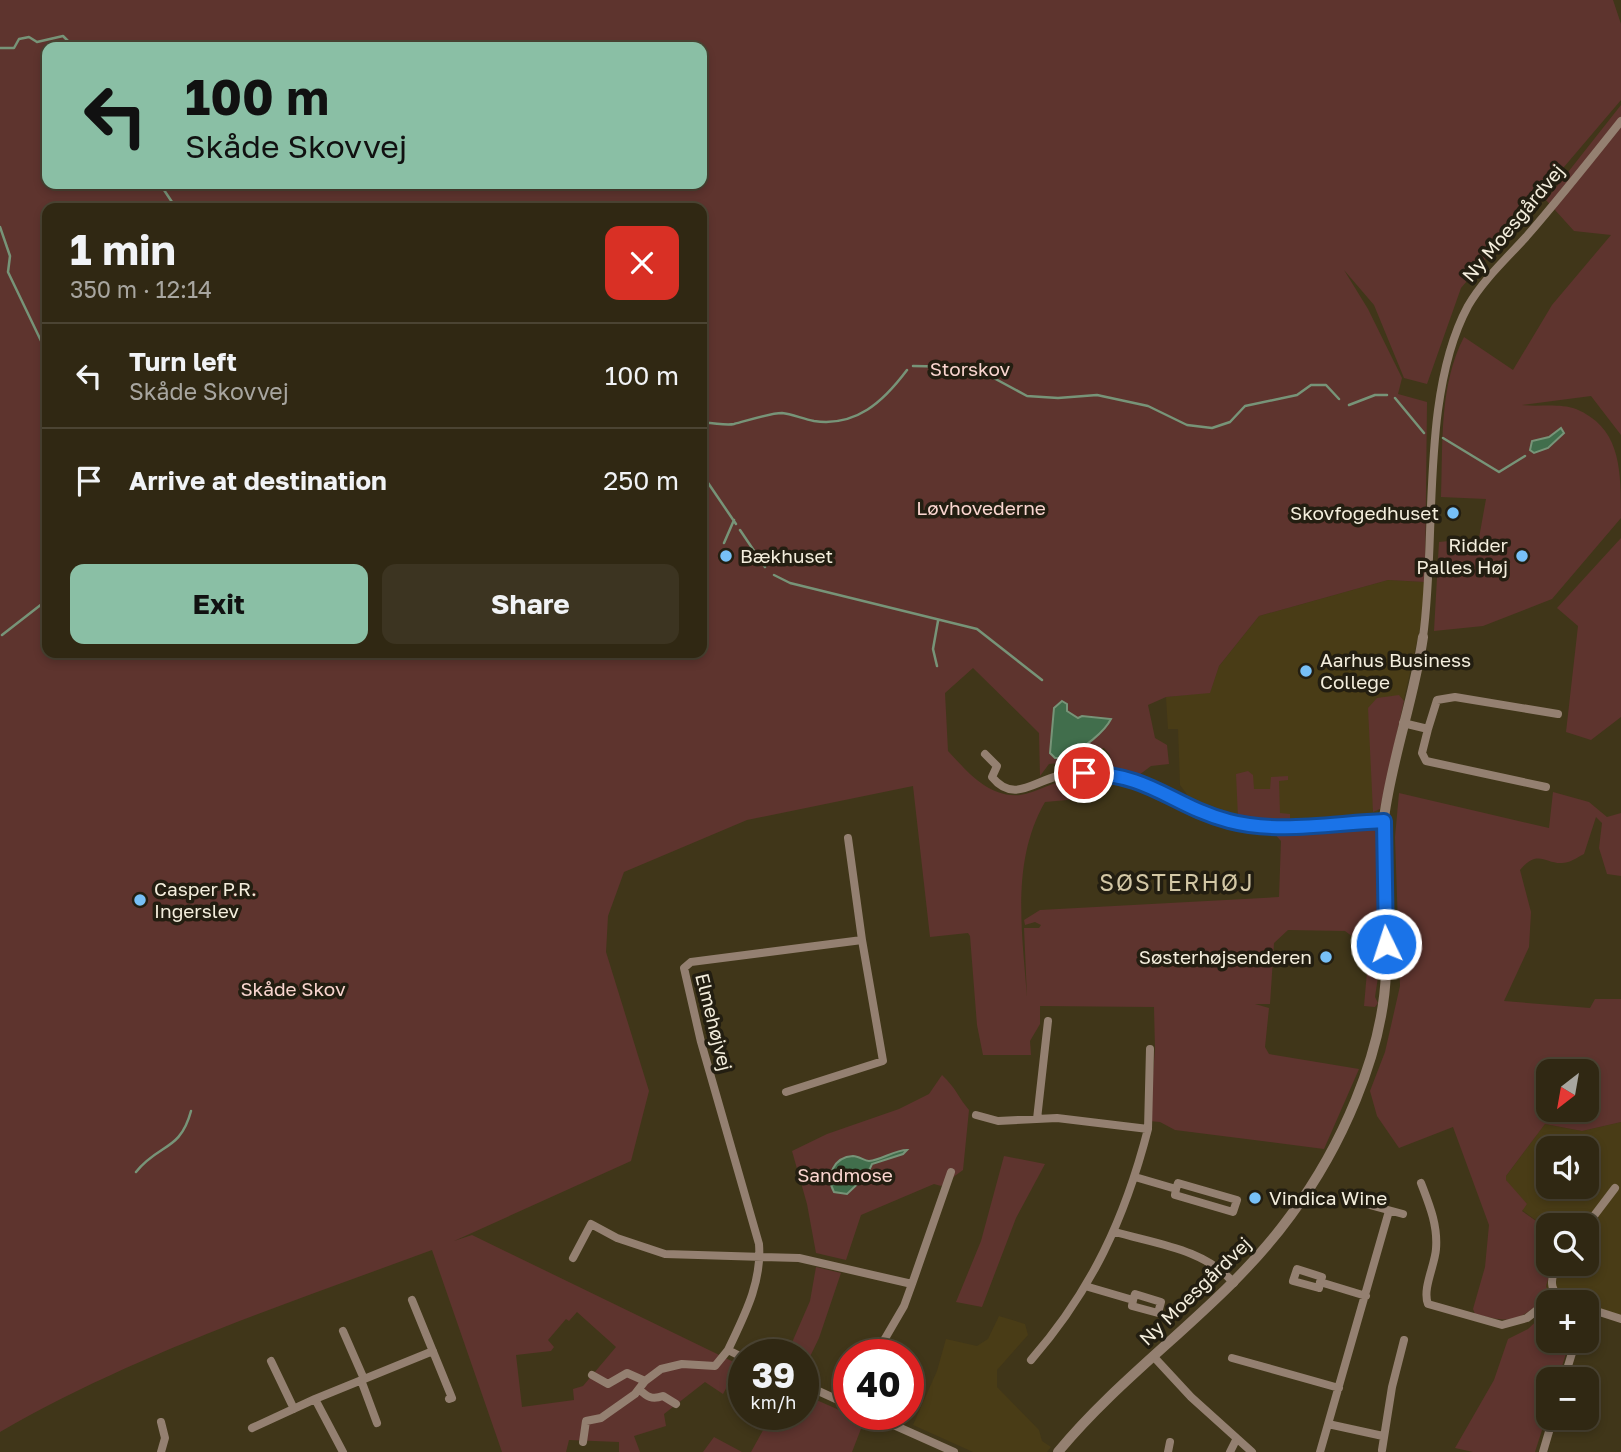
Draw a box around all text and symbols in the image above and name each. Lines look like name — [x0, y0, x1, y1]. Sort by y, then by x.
text: 100 m — [185, 67, 329, 126]
icon: left — [70, 70, 161, 161]
text: Skåde Skovvej — [185, 127, 407, 165]
street label: Ny Moesgårdvej — [1457, 159, 1568, 286]
text: 1 min — [70, 224, 176, 274]
button: close — [605, 226, 679, 300]
text: 350 m · 12:14 — [70, 275, 212, 303]
text: Turn left — [129, 346, 237, 377]
icon: left — [70, 357, 108, 395]
park label: Storskov — [930, 357, 1010, 380]
text: 100 m — [605, 360, 679, 391]
text: Skåde Skovvej — [129, 377, 289, 405]
icon: arrive — [70, 462, 108, 500]
text: Arrive at destination — [129, 465, 387, 496]
text: 250 m — [603, 465, 679, 496]
park label: Løvhovederne — [916, 496, 1046, 519]
place label: Skovfogedhuset — [1290, 501, 1439, 524]
marker: Skovfogedhuset — [1445, 505, 1461, 521]
place label: Ridder Palles Høj — [1416, 533, 1509, 578]
place label: Bækhuset — [740, 544, 833, 567]
marker: Bækhuset — [718, 548, 734, 564]
marker: Ridder Palles Høj — [1514, 548, 1530, 564]
button: Exit — [70, 564, 368, 644]
button: Share — [382, 564, 679, 644]
place label: Aarhus Business College — [1320, 648, 1471, 693]
marker: Aarhus Business College — [1298, 663, 1314, 679]
pin — [1054, 743, 1114, 803]
icon: arrive — [1065, 754, 1103, 792]
district label: SØSTERHØJ — [1099, 868, 1255, 896]
place label: Casper P.R. Ingerslev — [154, 877, 257, 922]
marker: Casper P.R. Ingerslev — [132, 892, 148, 908]
position arrow — [1349, 907, 1423, 981]
place label: Søsterhøjsenderen — [1139, 945, 1312, 968]
marker: Søsterhøjsenderen — [1318, 949, 1334, 965]
street label: Elmehøjvej — [691, 971, 738, 1073]
park label: Skåde Skov — [240, 977, 346, 1000]
north arrow — [1536, 1059, 1600, 1122]
map controls — [1536, 1059, 1599, 1430]
button: sound — [1536, 1136, 1599, 1199]
park label: Sandmose — [797, 1163, 893, 1186]
place label: Vindica Wine — [1269, 1186, 1387, 1209]
marker: Vindica Wine — [1247, 1190, 1263, 1206]
button: search — [1536, 1213, 1599, 1276]
street label: Ny Moesgårdvej — [1134, 1232, 1255, 1350]
button: + — [1536, 1290, 1599, 1353]
speed limit sign: 40 — [833, 1339, 924, 1430]
text: 39 — [752, 1354, 795, 1396]
button: − — [1536, 1367, 1599, 1430]
text: km/h — [751, 1391, 796, 1413]

